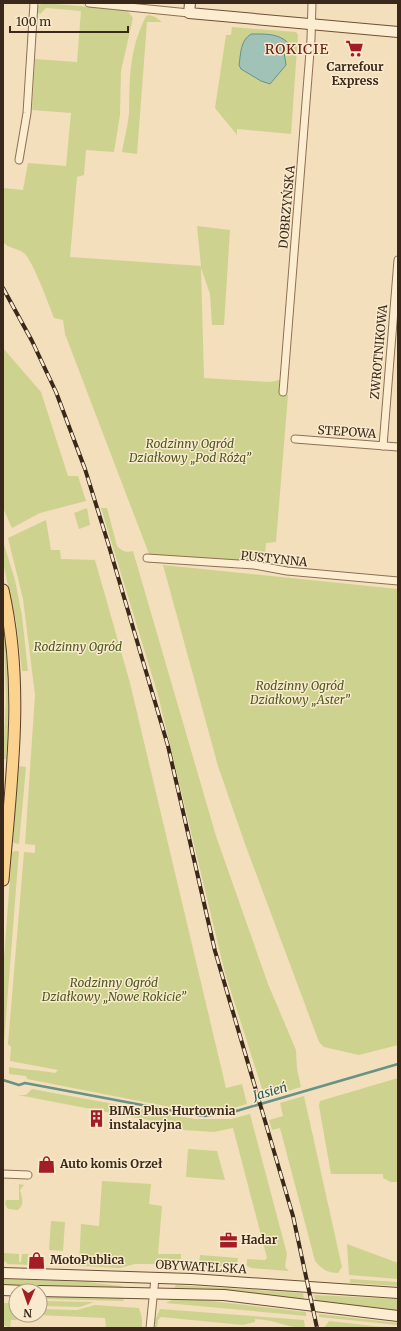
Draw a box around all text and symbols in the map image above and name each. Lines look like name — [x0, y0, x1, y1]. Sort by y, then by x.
scale bar — [10, 8, 128, 34]
text: 100 m — [16, 14, 51, 29]
supermarket icon: Carrefour Express — [345, 38, 365, 58]
district label: ROKICIE — [265, 40, 329, 58]
place label: Carrefour Express — [326, 59, 384, 88]
street label: DOBRZYŃSKA — [275, 164, 298, 249]
street label: ZWROTNIKOWA — [367, 303, 390, 400]
street label: STEPOWA — [317, 422, 377, 441]
park label: Rodzinny Ogród Działkowy „Pod Różą” — [128, 436, 251, 466]
street label: PUSTYNNA — [240, 548, 309, 570]
park label: Rodzinny Ogród — [34, 639, 122, 654]
park label: Rodzinny Ogród Działkowy „Aster” — [249, 678, 350, 708]
park label: Rodzinny Ogród Działkowy „Nowe Rokicie” — [41, 975, 187, 1005]
water label: Jasień — [249, 1078, 289, 1105]
place label: BIMs Plus Hurtownia instalacyjna — [109, 1103, 236, 1132]
building icon: BIMs Plus Hurtownia instalacyjna — [86, 1108, 106, 1128]
shop icon: Auto komis Orzeł — [37, 1154, 57, 1174]
place label: Auto komis Orzeł — [59, 1156, 163, 1171]
office icon: Hadar — [218, 1230, 238, 1250]
place label: Hadar — [241, 1232, 278, 1247]
shop icon: MotoPublica — [27, 1250, 47, 1270]
place label: MotoPublica — [50, 1252, 124, 1267]
street label: OBYWATELSKA — [155, 1257, 248, 1276]
north arrow — [8, 1283, 48, 1323]
text: N — [23, 1306, 32, 1320]

